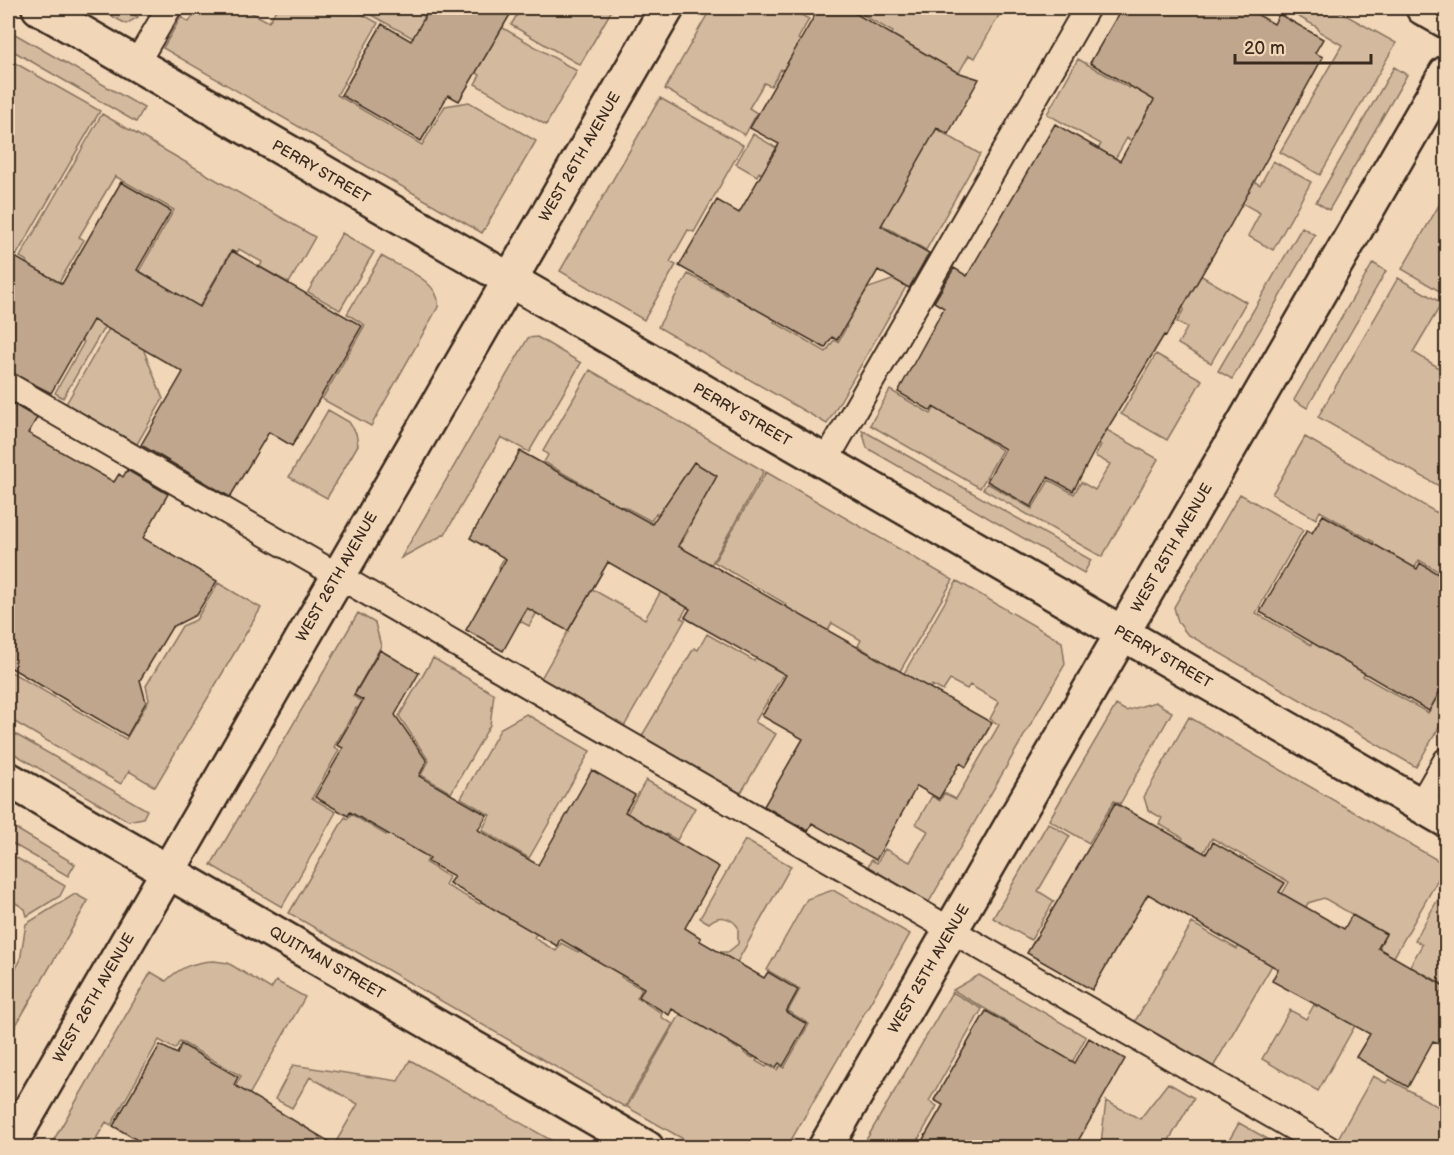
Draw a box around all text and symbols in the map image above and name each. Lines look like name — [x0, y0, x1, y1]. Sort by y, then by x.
scale bar — [1235, 27, 1372, 65]
text: 20 m — [1244, 38, 1285, 59]
street label: WEST 26TH AVENUE — [535, 89, 625, 225]
street label: PERRY STREET — [268, 136, 374, 208]
street label: PERRY STREET — [689, 379, 795, 451]
street label: WEST 25TH AVENUE — [1127, 480, 1217, 616]
street label: WEST 26TH AVENUE — [292, 509, 382, 645]
street label: PERRY STREET — [1110, 621, 1216, 693]
street label: WEST 25TH AVENUE — [884, 901, 974, 1037]
street label: QUITMAN STREET — [266, 922, 388, 1004]
street label: WEST 26TH AVENUE — [49, 930, 139, 1066]

